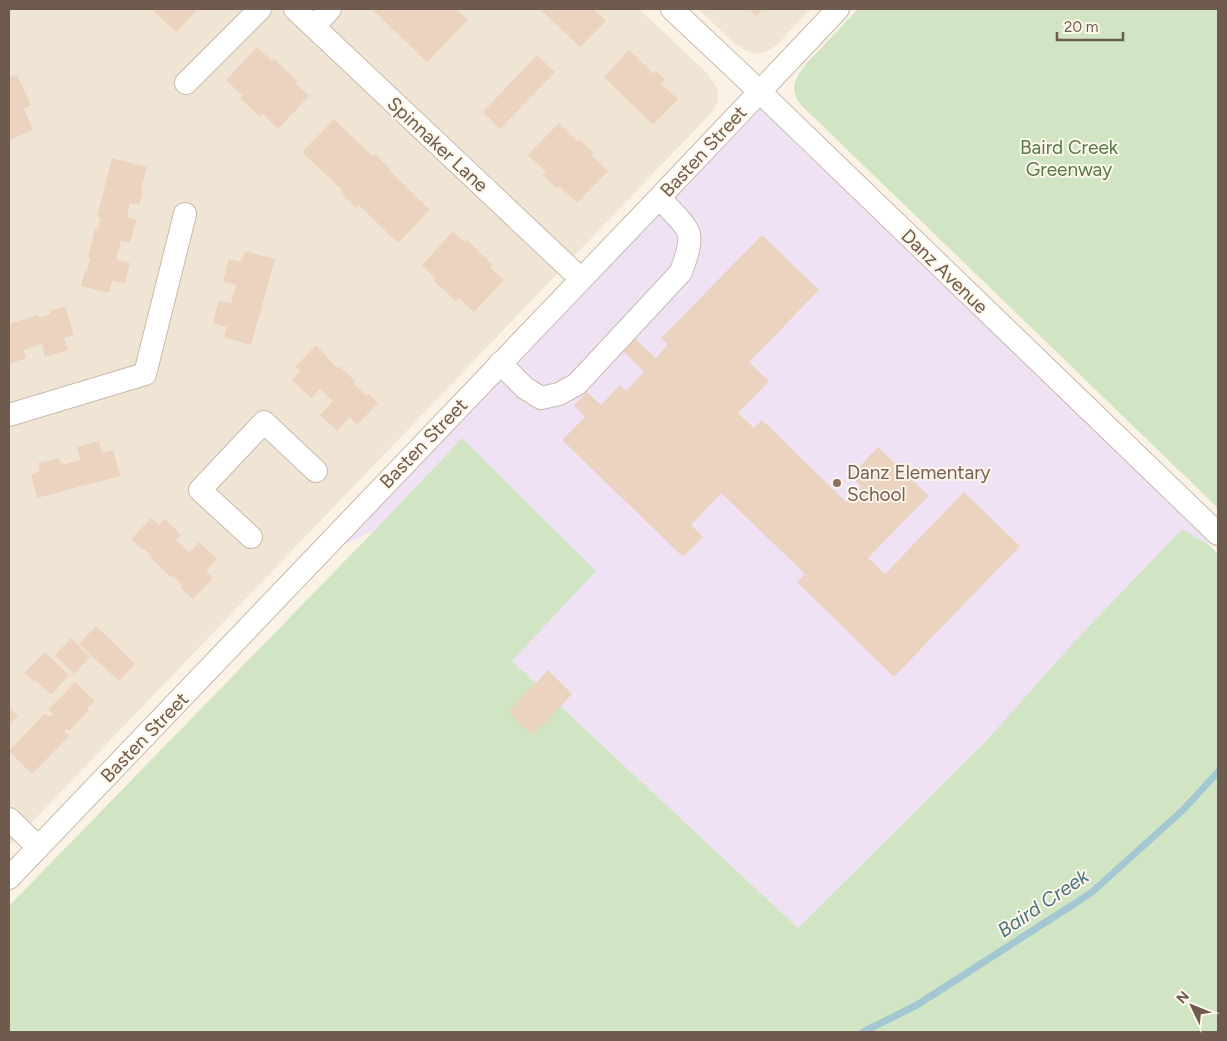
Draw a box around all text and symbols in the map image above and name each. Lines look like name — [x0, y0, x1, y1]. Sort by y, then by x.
scale bar — [1057, 10, 1123, 42]
text: 20 m — [1064, 18, 1098, 36]
street label: Spinnaker Lane — [383, 92, 493, 197]
street label: Basten Street — [655, 101, 751, 202]
park label: Baird Creek Greenway — [1020, 136, 1119, 181]
street label: Danz Avenue — [897, 224, 993, 318]
street label: Basten Street — [375, 394, 472, 493]
place label: Danz Elementary School — [847, 461, 991, 506]
marker: Danz Elementary School — [831, 477, 843, 489]
street label: Basten Street — [96, 688, 193, 787]
water label: Baird Creek — [993, 863, 1094, 942]
north arrow — [1167, 981, 1217, 1031]
text: N — [1173, 988, 1193, 1007]

